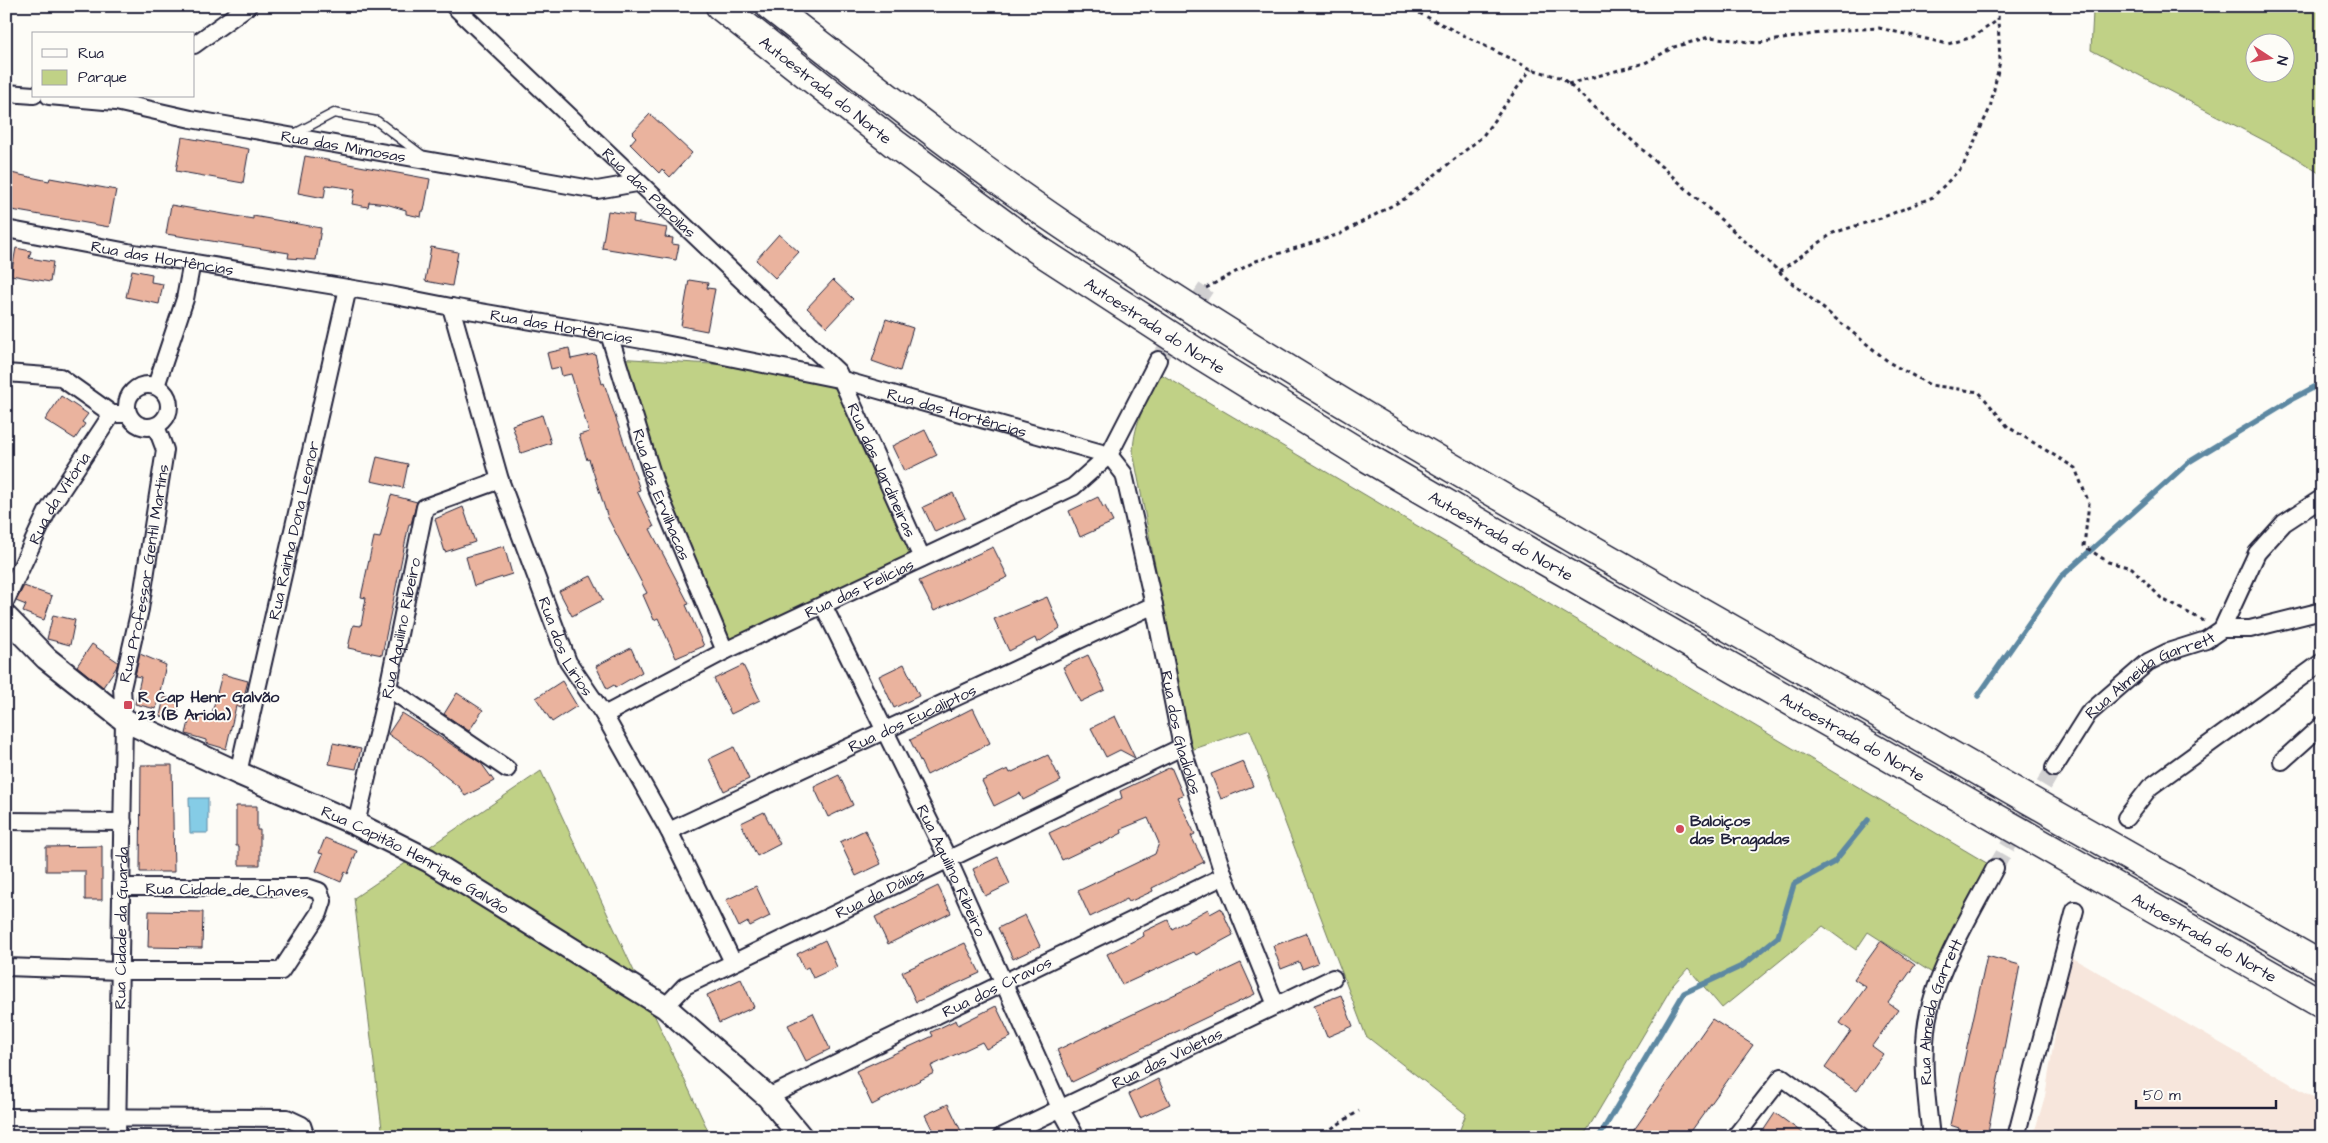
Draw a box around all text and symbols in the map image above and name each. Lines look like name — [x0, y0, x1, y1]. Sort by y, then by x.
street label: Autoestrada do Norte — [754, 31, 897, 150]
legend — [32, 32, 195, 98]
north arrow — [2246, 32, 2296, 82]
text: Rua — [78, 43, 104, 64]
text: N — [2271, 54, 2292, 67]
text: Parque — [78, 67, 127, 88]
street label: Rua das Mimosas — [279, 125, 407, 168]
street label: Rua das Papoilas — [597, 143, 701, 243]
street label: Rua das Hortências — [89, 235, 235, 281]
street label: Autoestrada do Norte — [1080, 273, 1229, 380]
street label: Rua das Hortências — [488, 304, 634, 350]
street label: Rua das Hortências — [884, 383, 1029, 443]
street label: Rua das Jardineiras — [841, 400, 921, 541]
street label: Rua das Ervilhacas — [627, 426, 696, 564]
street label: Rua Rainha Dona Leonor — [263, 439, 325, 622]
street label: Rua da Vitória — [24, 448, 96, 548]
street label: Rua Professor Gentil Martins — [114, 463, 175, 685]
street label: Autoestrada do Norte — [1424, 486, 1577, 587]
street label: Rua das Felícias — [801, 554, 918, 624]
street label: Rua Aquilino Ribeiro — [376, 556, 426, 701]
street label: Rua dos Lírios — [533, 594, 598, 701]
street label: Rua Almeida Garrett — [2080, 627, 2220, 724]
street label: Rua dos Gladíolos — [1155, 669, 1207, 797]
street label: Rua dos Eucaliptos — [845, 679, 980, 758]
place label: R Cap Henr Galvão 23 (B Ariola) — [137, 686, 280, 726]
street label: Autoestrada do Norte — [1776, 687, 1929, 787]
marker: R Cap Henr Galvão 23 (B Ariola) — [122, 699, 134, 711]
street label: Rua Capitão Henrique Galvão — [318, 800, 513, 920]
street label: Rua Aquilino Ribeiro — [911, 801, 991, 940]
place label: Baloiços das Bragadas — [1689, 810, 1790, 852]
marker: Baloiços das Bragadas — [1674, 823, 1686, 835]
street label: Rua Cidade da Guarda — [109, 847, 134, 1010]
street label: Rua da Dálias — [832, 862, 928, 924]
street label: Rua Cidade de Chaves — [145, 878, 309, 902]
street label: Autoestrada do Norte — [2128, 888, 2281, 988]
street label: Rua Almeida Garrett — [1915, 934, 1968, 1086]
street label: Rua dos Cravos — [939, 951, 1056, 1023]
street label: Rua das Violetas — [1108, 1023, 1226, 1094]
scale bar — [2136, 1078, 2276, 1110]
text: 50 m — [2143, 1085, 2181, 1106]

